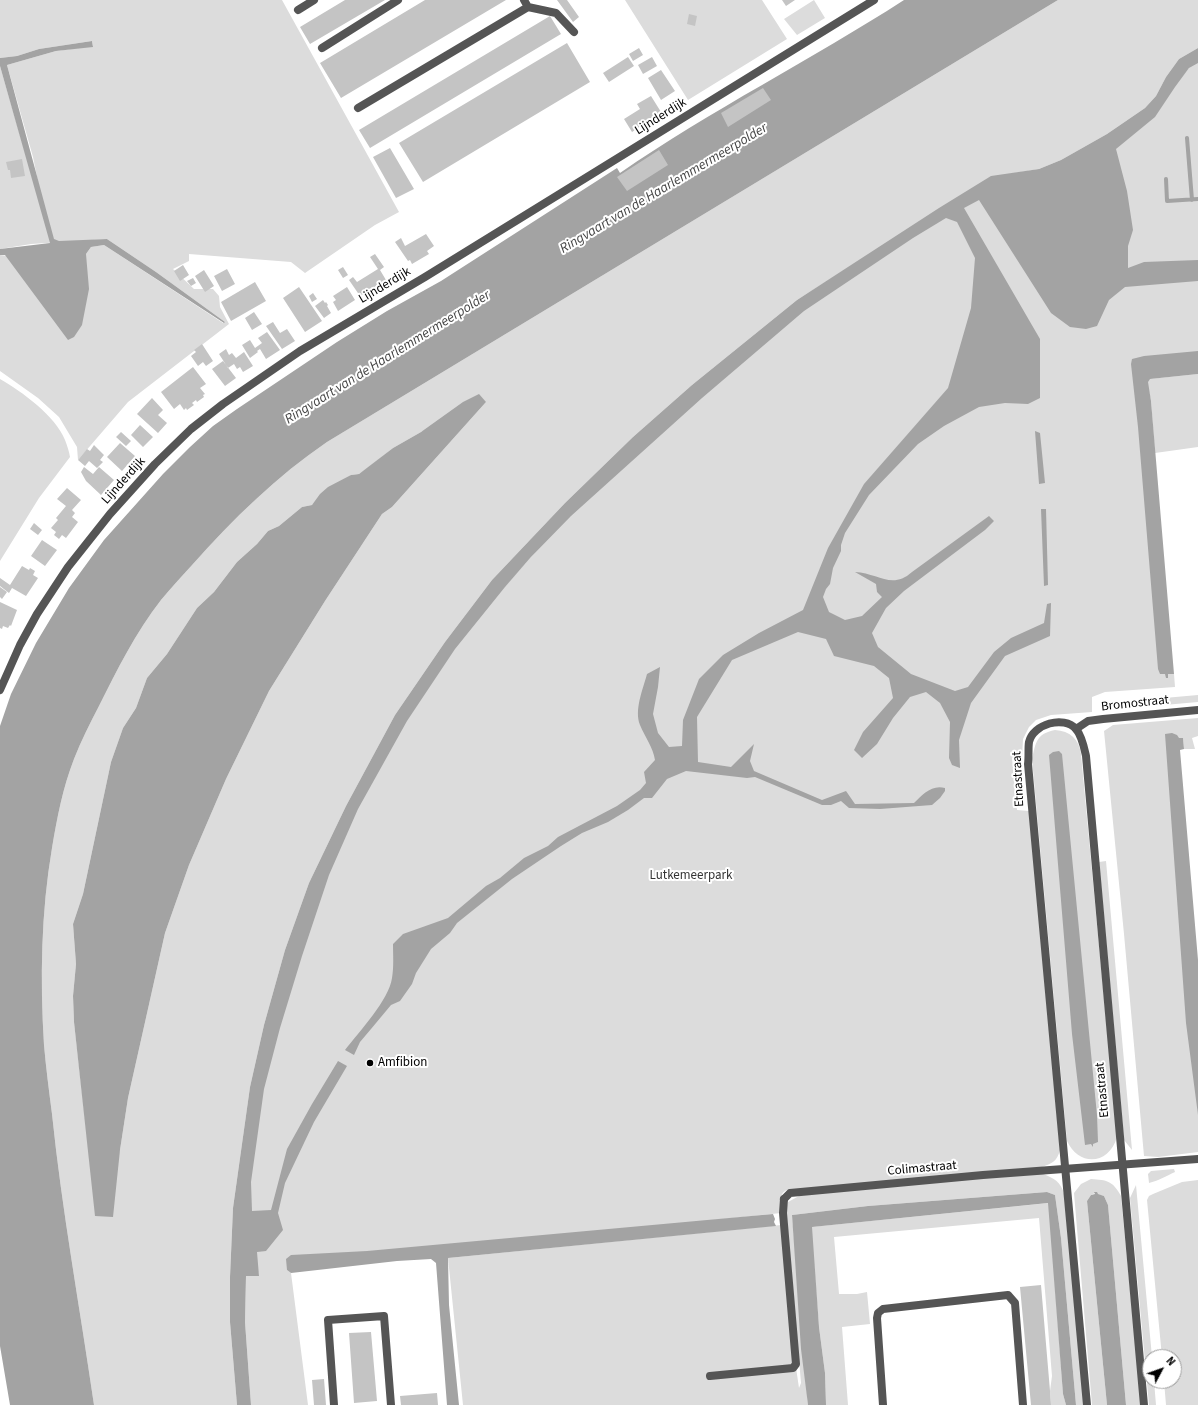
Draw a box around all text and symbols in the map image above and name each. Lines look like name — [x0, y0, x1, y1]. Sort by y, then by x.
street label: Lijnderdijk — [632, 95, 690, 139]
water label: Ringvaart van de Haarlemmermeerpolder — [557, 120, 771, 258]
street label: Lijnderdijk — [356, 264, 414, 308]
water label: Ringvaart van de Haarlemmermeerpolder — [282, 287, 494, 429]
street label: Lijnderdijk — [99, 454, 149, 508]
street label: Bromostraat — [1100, 693, 1170, 715]
street label: Etnastraat — [1010, 751, 1028, 807]
park label: Lutkemeerpark — [649, 868, 733, 884]
place label: Amfibion — [378, 1055, 427, 1071]
marker: Amfibion — [365, 1058, 375, 1068]
street label: Etnastraat — [1093, 1062, 1113, 1118]
street label: Colimastraat — [887, 1158, 957, 1180]
north arrow — [1142, 1349, 1182, 1389]
text: N — [1163, 1354, 1179, 1369]

